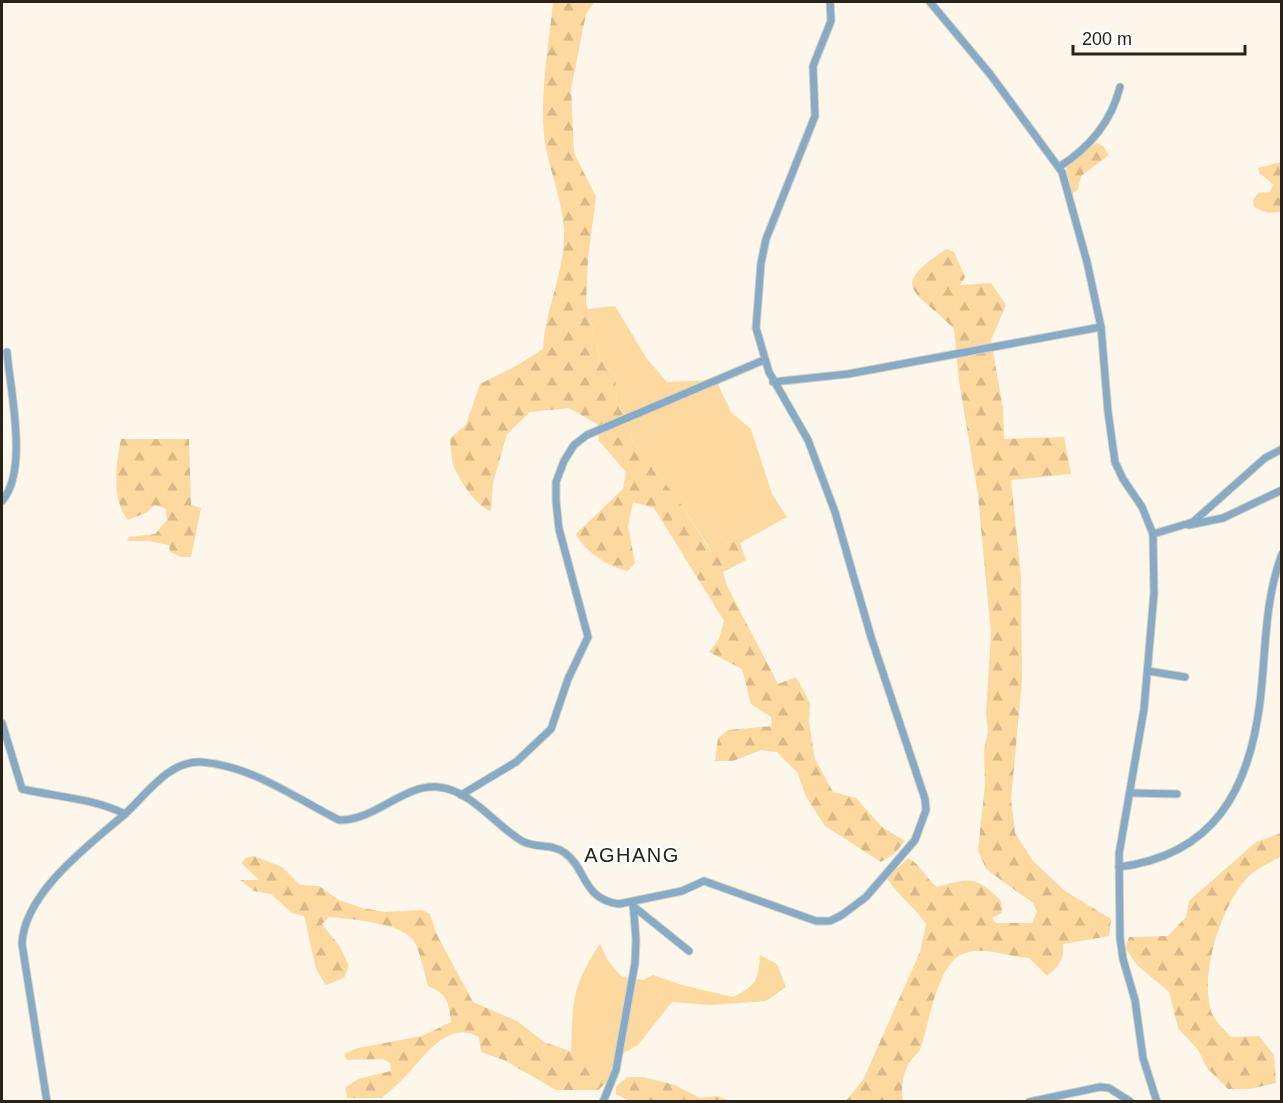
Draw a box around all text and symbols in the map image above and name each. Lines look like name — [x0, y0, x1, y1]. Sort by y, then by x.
scale bar — [1073, 18, 1246, 56]
text: 200 m — [1082, 29, 1132, 49]
district label: AGHANG — [584, 844, 680, 866]

